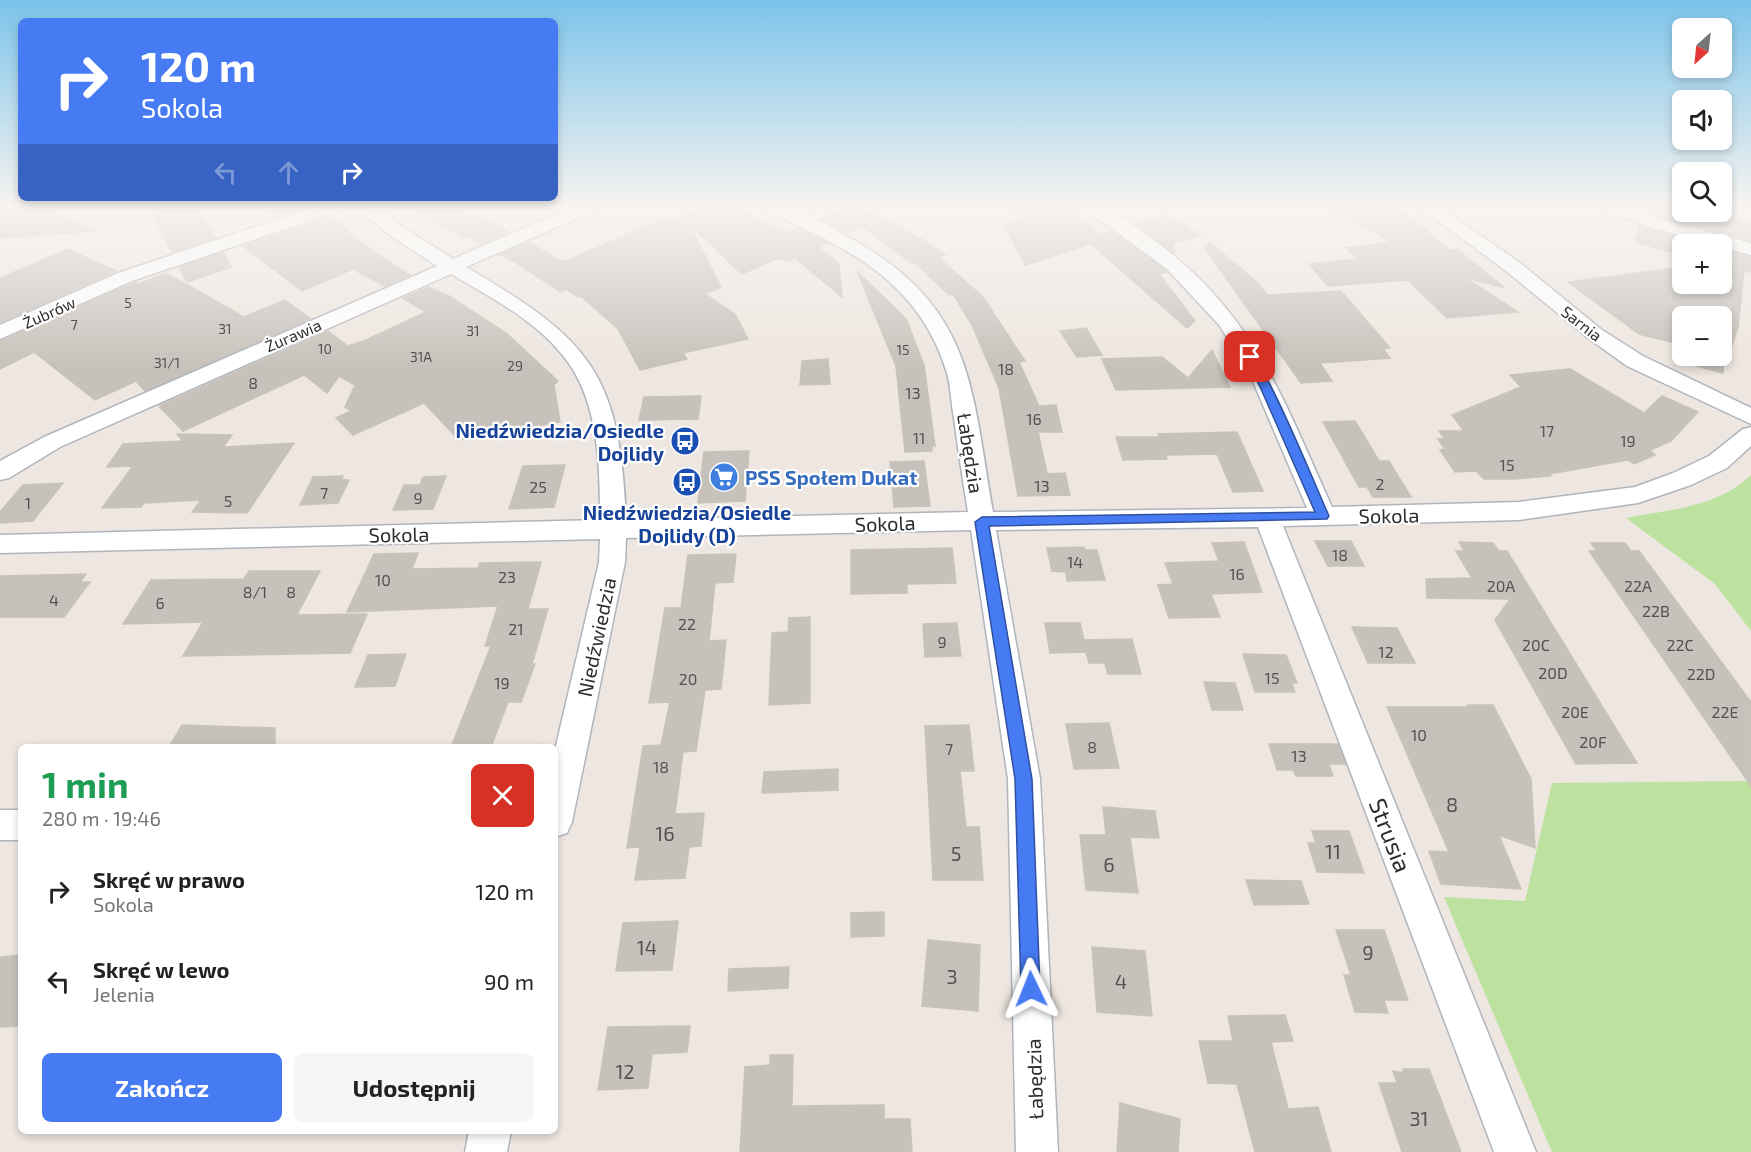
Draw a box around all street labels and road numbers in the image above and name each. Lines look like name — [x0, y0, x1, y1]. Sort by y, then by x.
street label: Żubrów — [20, 292, 78, 332]
street label: Sarnia — [1558, 301, 1606, 345]
street label: Żurawia — [262, 315, 324, 355]
street label: Łabędzia — [953, 411, 989, 495]
street label: Sokola — [1358, 502, 1420, 528]
street label: Sokola — [854, 510, 916, 536]
street label: Sokola — [368, 521, 430, 547]
street label: Niedźwiedzia — [572, 575, 620, 699]
street label: Strusia — [1364, 794, 1418, 876]
street label: Łabędzia — [1021, 1038, 1047, 1120]

